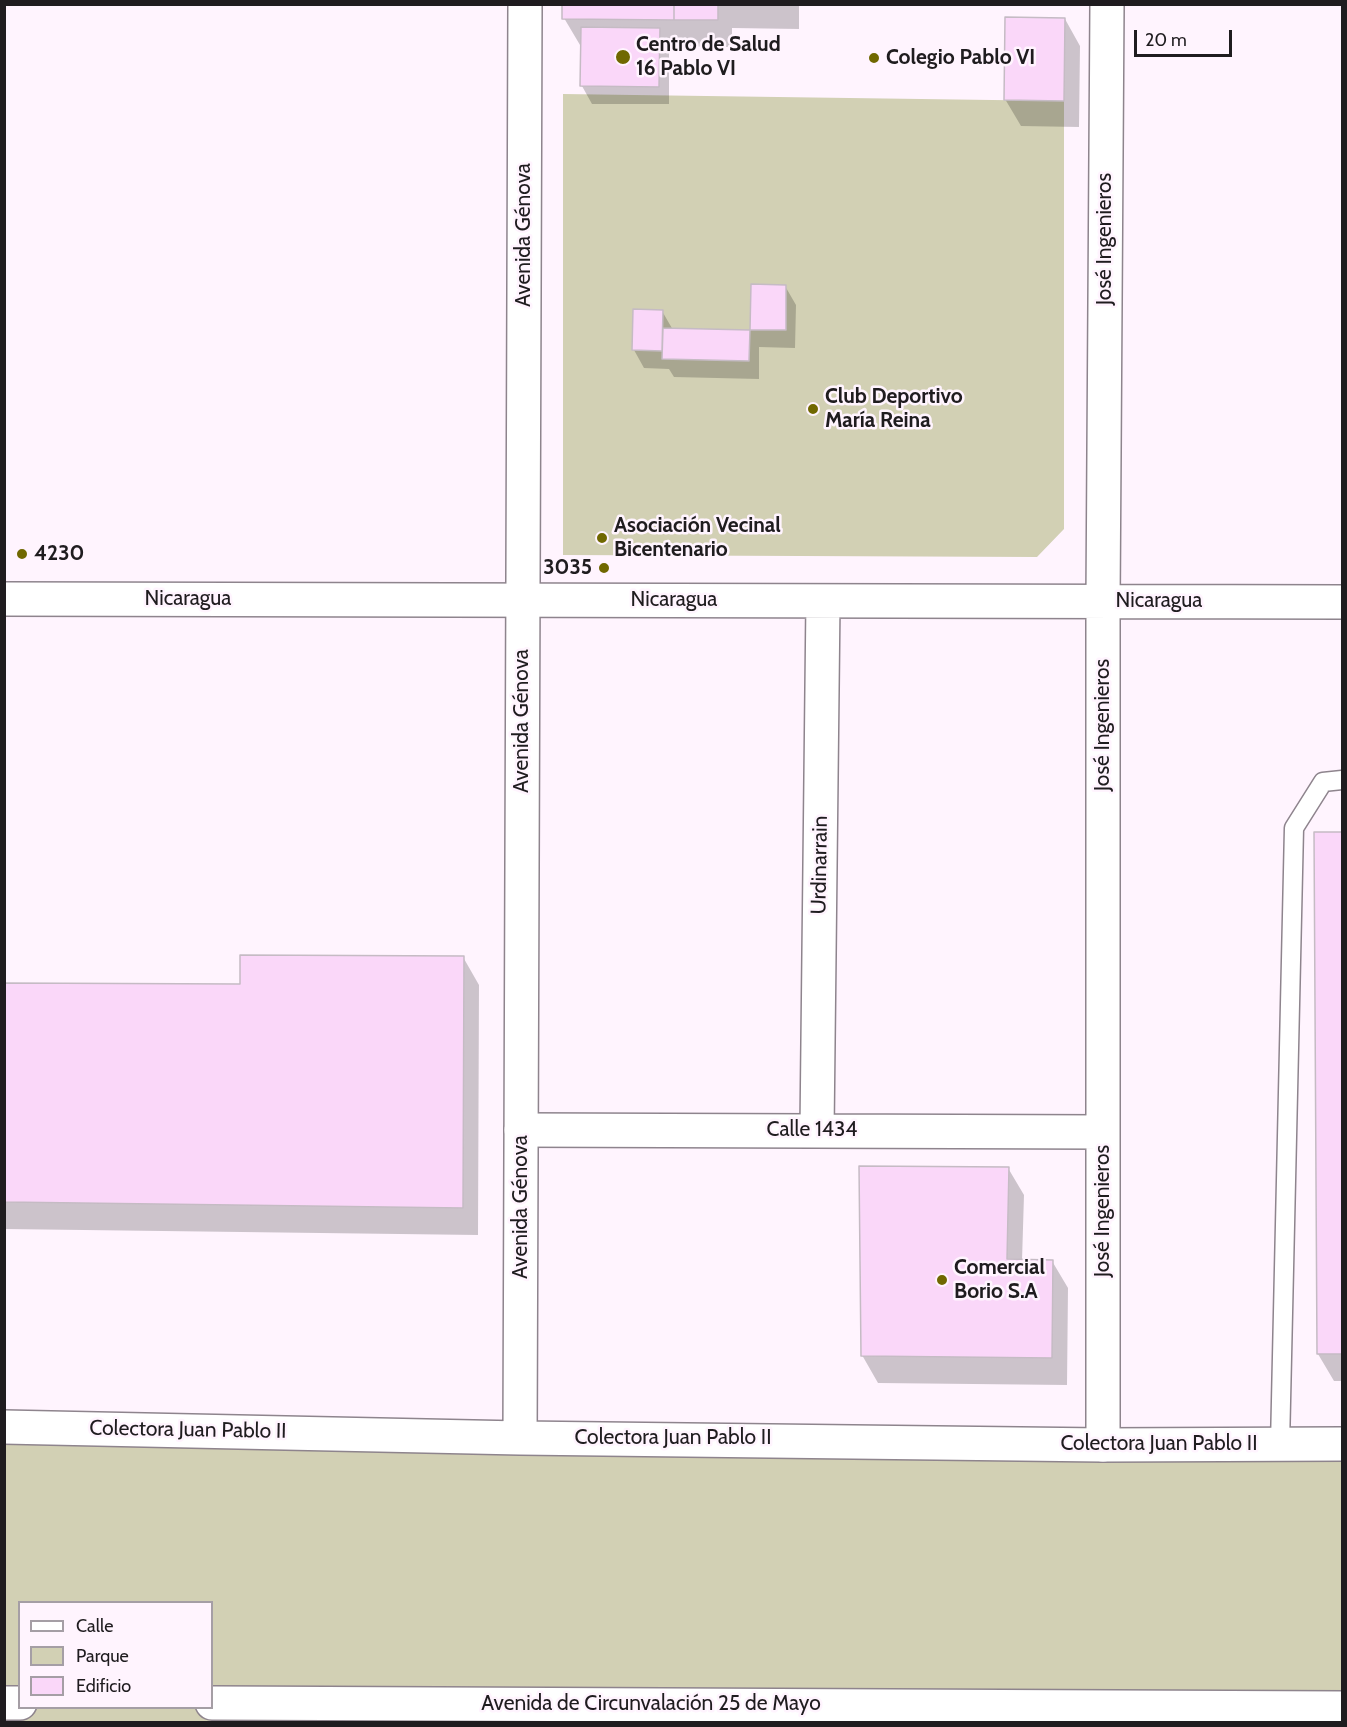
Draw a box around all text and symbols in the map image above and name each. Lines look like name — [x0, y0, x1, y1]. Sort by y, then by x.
scale bar — [1137, 18, 1234, 56]
text: 20 m — [1145, 29, 1187, 51]
place label: Centro de Salud 16 Pablo VI — [636, 32, 781, 82]
place label: Colegio Pablo VI — [886, 45, 1035, 71]
marker: Centro de Salud 16 Pablo VI — [614, 48, 632, 66]
marker: Colegio Pablo VI — [867, 51, 881, 65]
street label: Avenida Génova — [511, 163, 537, 307]
street label: José Ingenieros — [1092, 173, 1118, 305]
place label: Club Deportivo María Reina — [825, 384, 963, 434]
marker: Club Deportivo María Reina — [806, 402, 820, 416]
place label: Asociación Vecinal Bicentenario — [614, 513, 781, 563]
marker: Asociación Vecinal Bicentenario — [595, 531, 609, 545]
place label: 4230 — [34, 541, 84, 567]
marker: 4230 — [15, 547, 29, 561]
place label: 3035 — [543, 555, 592, 581]
marker: 3035 — [597, 561, 611, 575]
street label: Nicaragua — [145, 586, 231, 612]
street label: Nicaragua — [631, 587, 717, 613]
street label: Nicaragua — [1116, 588, 1202, 614]
street label: Avenida Génova — [509, 649, 535, 793]
street label: José Ingenieros — [1090, 659, 1116, 791]
street label: Urdinarrain — [807, 816, 833, 914]
street label: Calle 1434 — [767, 1117, 857, 1143]
street label: Avenida Génova — [508, 1135, 534, 1279]
street label: José Ingenieros — [1090, 1145, 1116, 1277]
place label: Comercial Borio S.A — [954, 1255, 1045, 1305]
marker: Comercial Borio S.A — [935, 1273, 949, 1287]
street label: Colectora Juan Pablo II — [89, 1416, 287, 1444]
street label: Colectora Juan Pablo II — [574, 1425, 772, 1451]
street label: Colectora Juan Pablo II — [1060, 1431, 1258, 1457]
legend — [18, 1601, 213, 1709]
text: Calle — [76, 1615, 113, 1637]
text: Parque — [76, 1645, 129, 1667]
text: Edificio — [76, 1675, 131, 1697]
street label: Avenida de Circunvalación 25 de Mayo — [481, 1691, 821, 1717]

